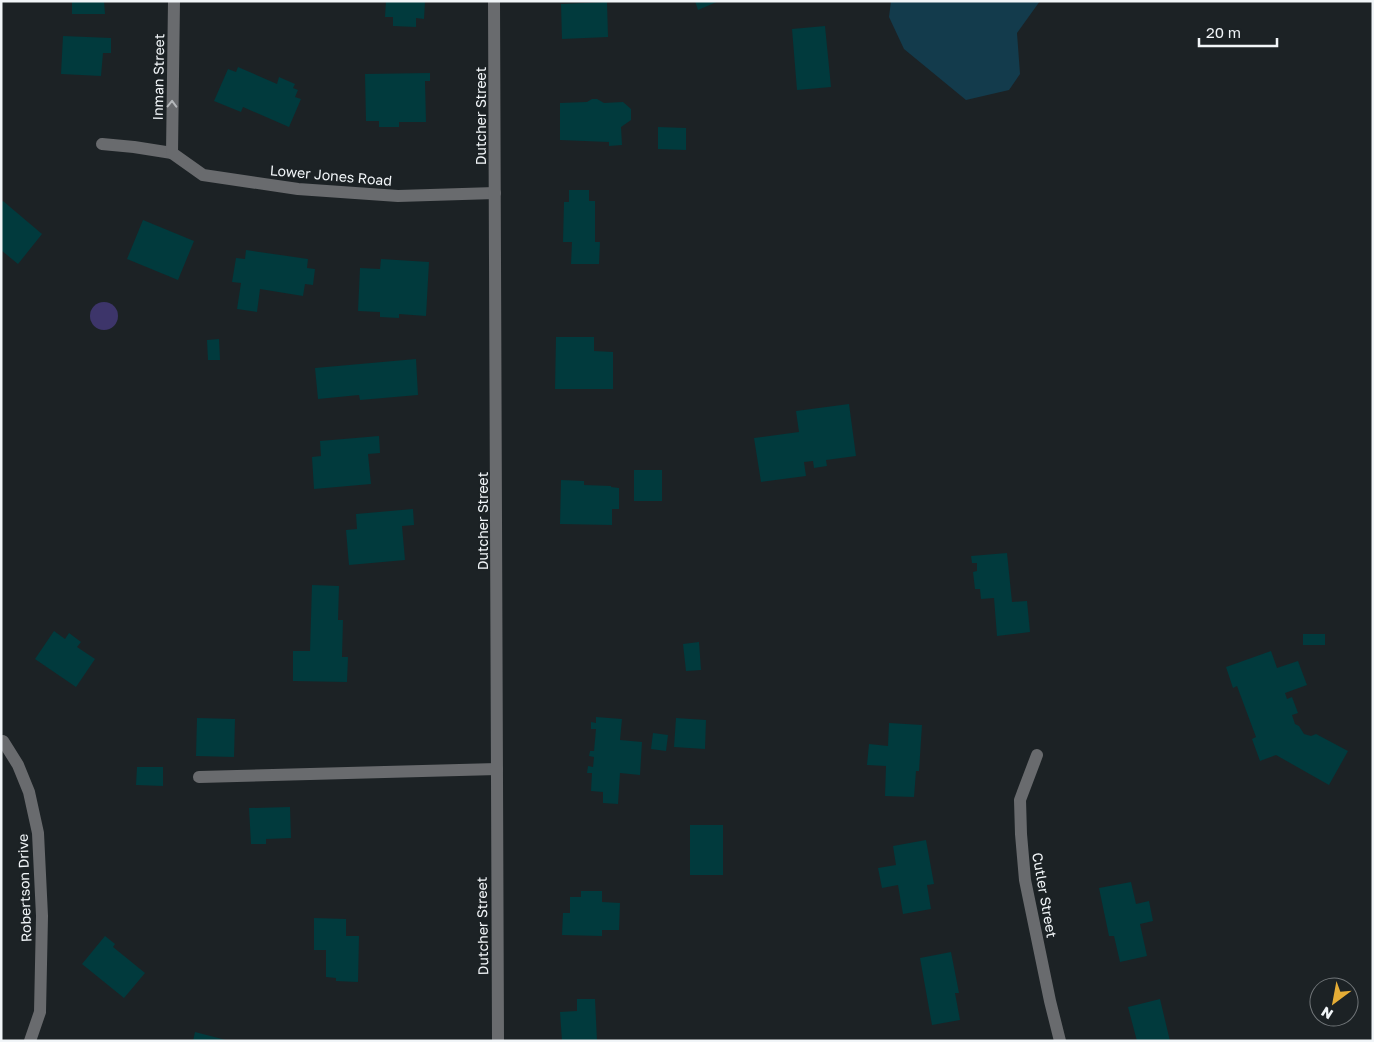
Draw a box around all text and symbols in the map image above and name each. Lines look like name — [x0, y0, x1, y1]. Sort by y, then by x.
scale bar — [1199, 15, 1276, 47]
text: 20 m — [1206, 23, 1241, 41]
street label: Inman Street — [149, 33, 167, 121]
street label: Dutcher Street — [472, 67, 489, 165]
one-way arrow — [167, 100, 177, 108]
street label: Lower Jones Road — [269, 161, 393, 189]
street label: Dutcher Street — [474, 472, 491, 570]
street label: Robertson Drive — [14, 833, 34, 943]
street label: Cutler Street — [1029, 851, 1061, 939]
street label: Dutcher Street — [473, 877, 491, 975]
north arrow — [1309, 977, 1359, 1027]
text: N — [1318, 1003, 1336, 1023]

